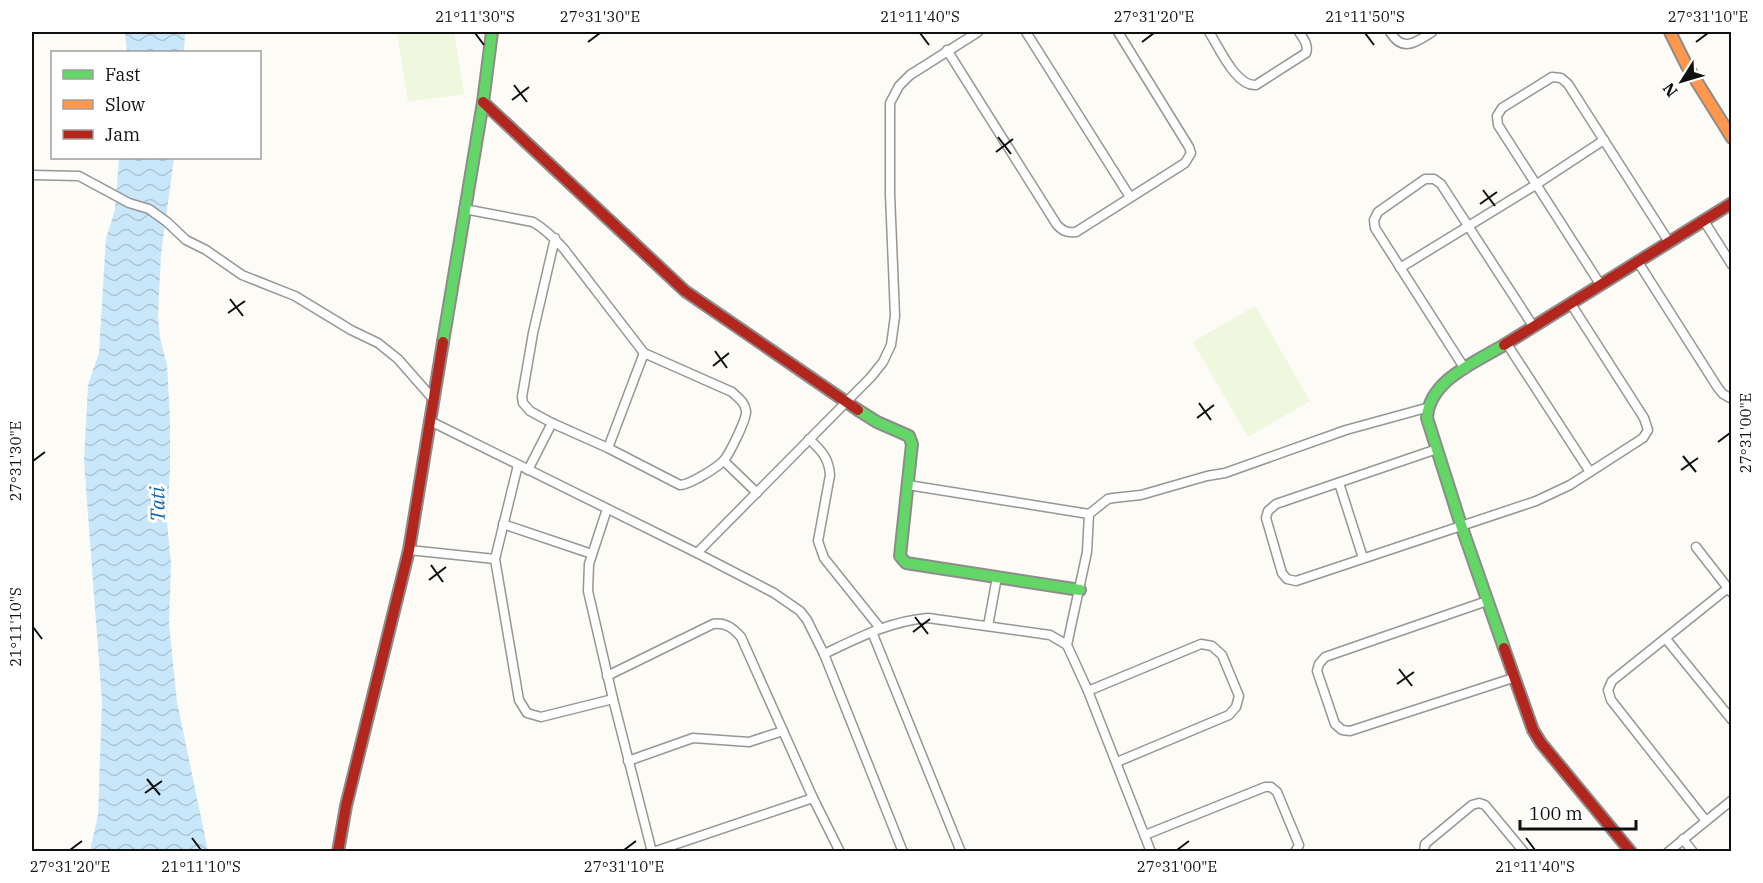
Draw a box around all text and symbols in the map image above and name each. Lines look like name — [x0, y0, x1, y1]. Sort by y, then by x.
text: 21°11'30"S — [435, 7, 515, 26]
text: 27°31'30"E — [560, 7, 640, 26]
text: 21°11'40"S — [880, 7, 960, 26]
text: 27°31'20"E — [1114, 7, 1194, 26]
text: 21°11'50"S — [1325, 7, 1405, 26]
text: 27°31'10"E — [1668, 7, 1748, 26]
legend — [51, 51, 261, 159]
north arrow — [1652, 51, 1712, 111]
text: Fast — [105, 63, 140, 86]
text: N — [1658, 79, 1682, 101]
text: Slow — [105, 93, 145, 116]
text: Jam — [105, 123, 140, 146]
text: 27°31'00"E — [1736, 393, 1755, 473]
text: 27°31'30"E — [6, 421, 25, 501]
water label: Tati — [143, 486, 171, 522]
text: 21°11'10"S — [6, 587, 25, 667]
scale bar — [1520, 793, 1636, 831]
text: 100 m — [1529, 802, 1583, 825]
text: 27°31'20"E — [30, 857, 110, 876]
text: 21°11'10"S — [161, 857, 241, 876]
text: 27°31'10"E — [584, 857, 664, 876]
text: 27°31'00"E — [1137, 857, 1217, 876]
text: 21°11'40"S — [1495, 857, 1575, 876]

